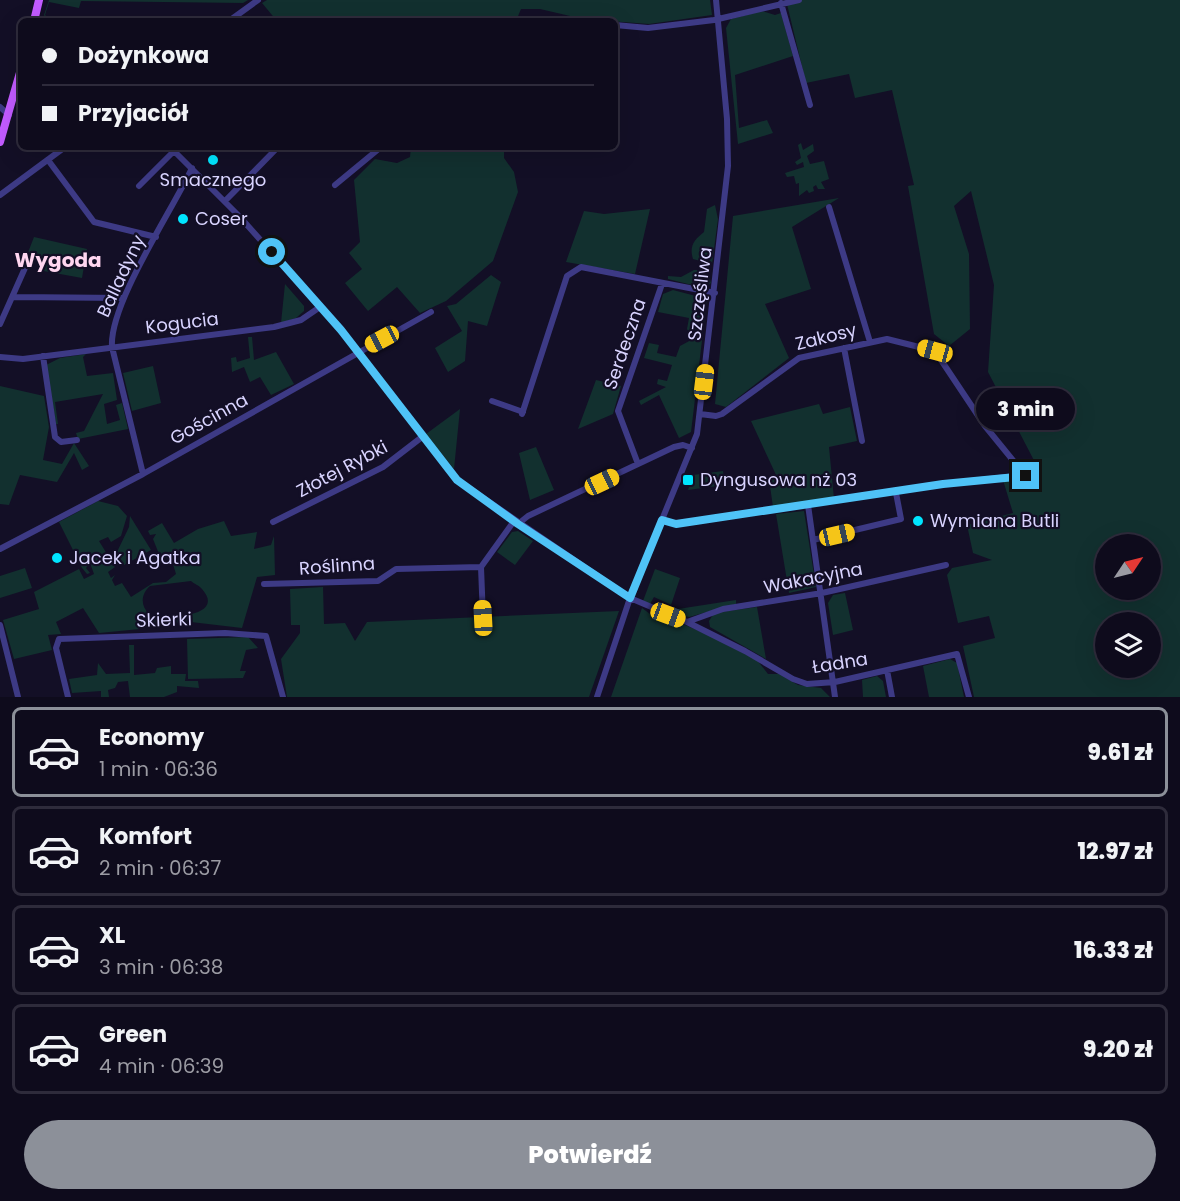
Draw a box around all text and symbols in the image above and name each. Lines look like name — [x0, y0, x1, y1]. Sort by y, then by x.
text: Dożynkowa — [78, 40, 209, 71]
text: Przyjaciół — [78, 98, 188, 129]
marker: Smacznego — [206, 153, 220, 167]
place label: Smacznego — [160, 167, 266, 192]
place label: Coser — [195, 206, 248, 231]
marker: Coser — [176, 212, 190, 226]
street label: Balladyny — [91, 231, 151, 321]
route start — [258, 238, 285, 265]
district label: Wygoda — [14, 246, 102, 274]
street label: Szczęśliwa — [681, 246, 718, 342]
street label: Serdeczna — [597, 295, 652, 393]
street label: Kogucia — [144, 306, 220, 339]
street label: Zakosy — [793, 317, 859, 356]
car — [362, 323, 402, 355]
car — [915, 338, 955, 364]
car — [693, 363, 715, 401]
street label: Gościnna — [165, 387, 252, 450]
callout: 3 min — [976, 389, 1076, 431]
text: 3 min — [997, 395, 1054, 423]
street label: Złotej Rybki — [292, 434, 392, 503]
route end — [1012, 462, 1039, 489]
car — [582, 466, 622, 498]
place label: Dyngusowa nż 03 — [700, 467, 857, 492]
marker: Dyngusowa nż 03 — [681, 473, 695, 487]
place label: Wymiana Butli — [930, 508, 1059, 533]
marker: Wymiana Butli — [911, 514, 925, 528]
car — [817, 522, 857, 548]
north arrow — [1095, 534, 1161, 600]
map controls — [1095, 534, 1161, 678]
place label: Jacek i Agatka — [69, 545, 201, 570]
street label: Roślinna — [298, 550, 376, 581]
marker: Jacek i Agatka — [50, 551, 64, 565]
street label: Wakacyjna — [761, 556, 865, 599]
car — [473, 600, 493, 636]
car — [648, 600, 688, 630]
street label: Skierki — [136, 606, 192, 633]
button: layers — [1095, 612, 1161, 678]
street label: Ładna — [810, 646, 869, 679]
text: Economy — [99, 722, 204, 753]
icon: car — [27, 725, 81, 779]
text: 9.61 zł — [1088, 737, 1153, 768]
text: 1 min · 06:36 — [99, 755, 218, 783]
text: Komfort — [99, 821, 192, 852]
icon: car — [27, 824, 81, 878]
text: 12.97 zł — [1078, 836, 1153, 867]
text: 2 min · 06:37 — [99, 854, 221, 882]
text: XL — [99, 920, 125, 951]
icon: car — [27, 923, 81, 977]
text: 16.33 zł — [1074, 935, 1153, 966]
text: 3 min · 06:38 — [99, 953, 223, 981]
text: Green — [99, 1019, 167, 1050]
icon: car — [27, 1022, 81, 1076]
text: 9.20 zł — [1083, 1034, 1153, 1065]
text: 4 min · 06:39 — [99, 1052, 224, 1080]
button: Potwierdź — [24, 1120, 1156, 1189]

